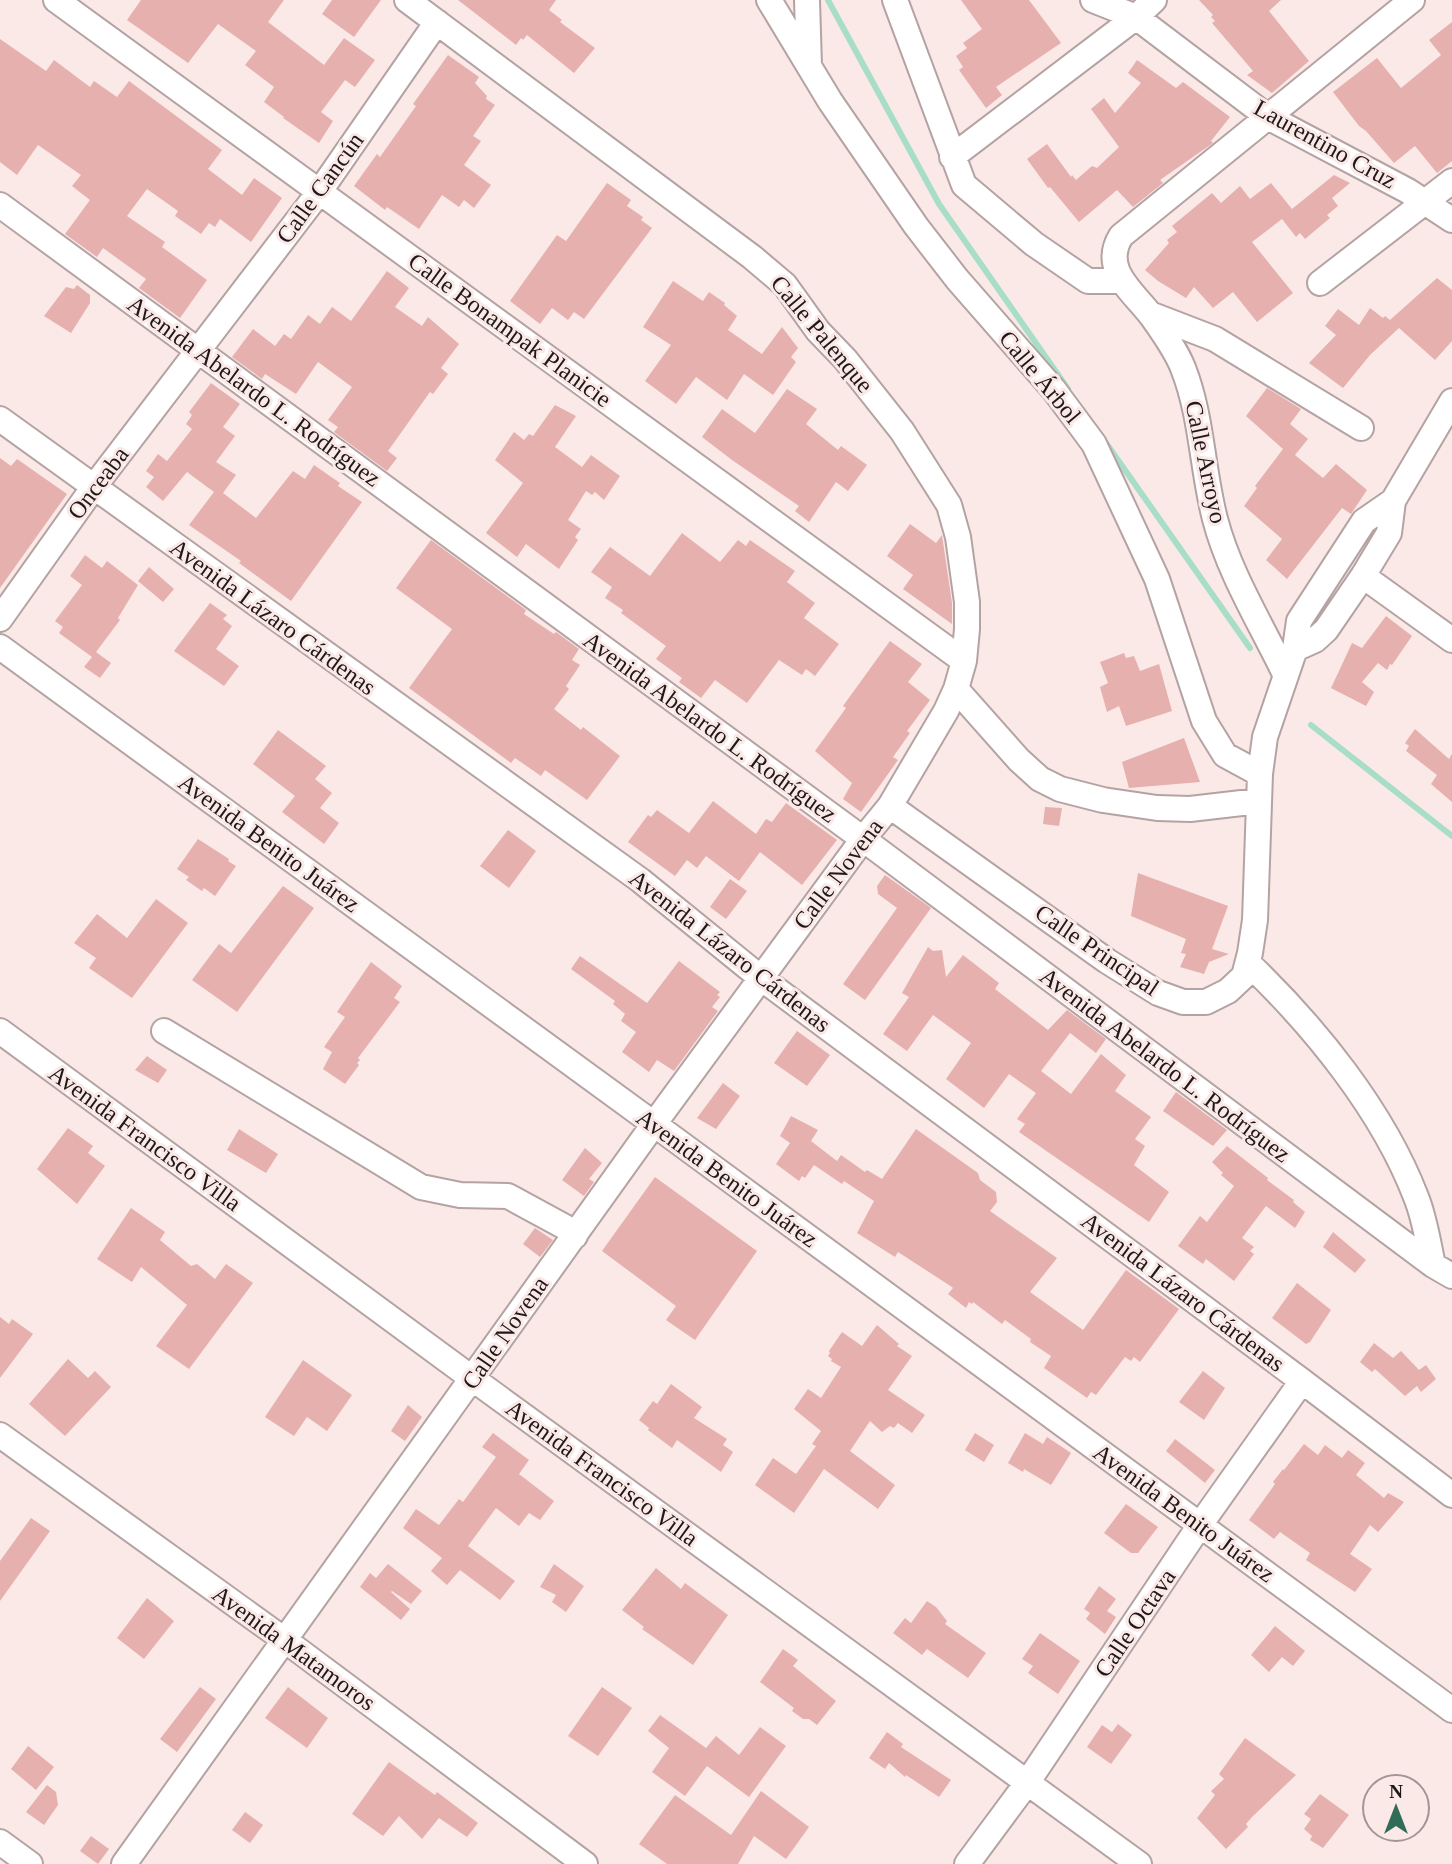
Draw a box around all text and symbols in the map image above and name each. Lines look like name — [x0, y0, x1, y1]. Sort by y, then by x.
street label: Laurentino Cruz — [1250, 94, 1400, 194]
street label: Calle Cancún — [271, 128, 369, 248]
street label: Calle Bonampak Planicie — [404, 248, 616, 412]
street label: Calle Palenque — [766, 270, 878, 398]
street label: Avenida Abelardo L. Rodríguez — [123, 291, 385, 491]
street label: Calle Árbol — [994, 325, 1086, 429]
street label: Calle Arroyo — [1180, 398, 1232, 526]
street label: Onceaba — [62, 441, 134, 524]
street label: Avenida Lázaro Cárdenas — [165, 534, 381, 700]
street label: Avenida Abelardo L. Rodríguez — [579, 627, 841, 827]
street label: Avenida Benito Juárez — [174, 769, 364, 917]
street label: Calle Novena — [788, 813, 888, 934]
street label: Avenida Lázaro Cárdenas — [625, 865, 835, 1037]
street label: Calle Principal — [1030, 899, 1164, 1001]
street label: Avenida Abelardo L. Rodríguez — [1035, 962, 1295, 1168]
street label: Avenida Francisco Villa — [44, 1060, 246, 1217]
street label: Avenida Benito Juárez — [632, 1104, 822, 1252]
street label: Avenida Lázaro Cárdenas — [1076, 1207, 1290, 1377]
street label: Calle Novena — [457, 1271, 553, 1394]
street label: Avenida Francisco Villa — [501, 1395, 703, 1552]
street label: Avenida Benito Juárez — [1089, 1439, 1279, 1587]
street label: Calle Octava — [1089, 1564, 1181, 1682]
street label: Avenida Matamoros — [208, 1580, 380, 1716]
north arrow — [1361, 1773, 1431, 1843]
text: N — [1389, 1781, 1403, 1802]

